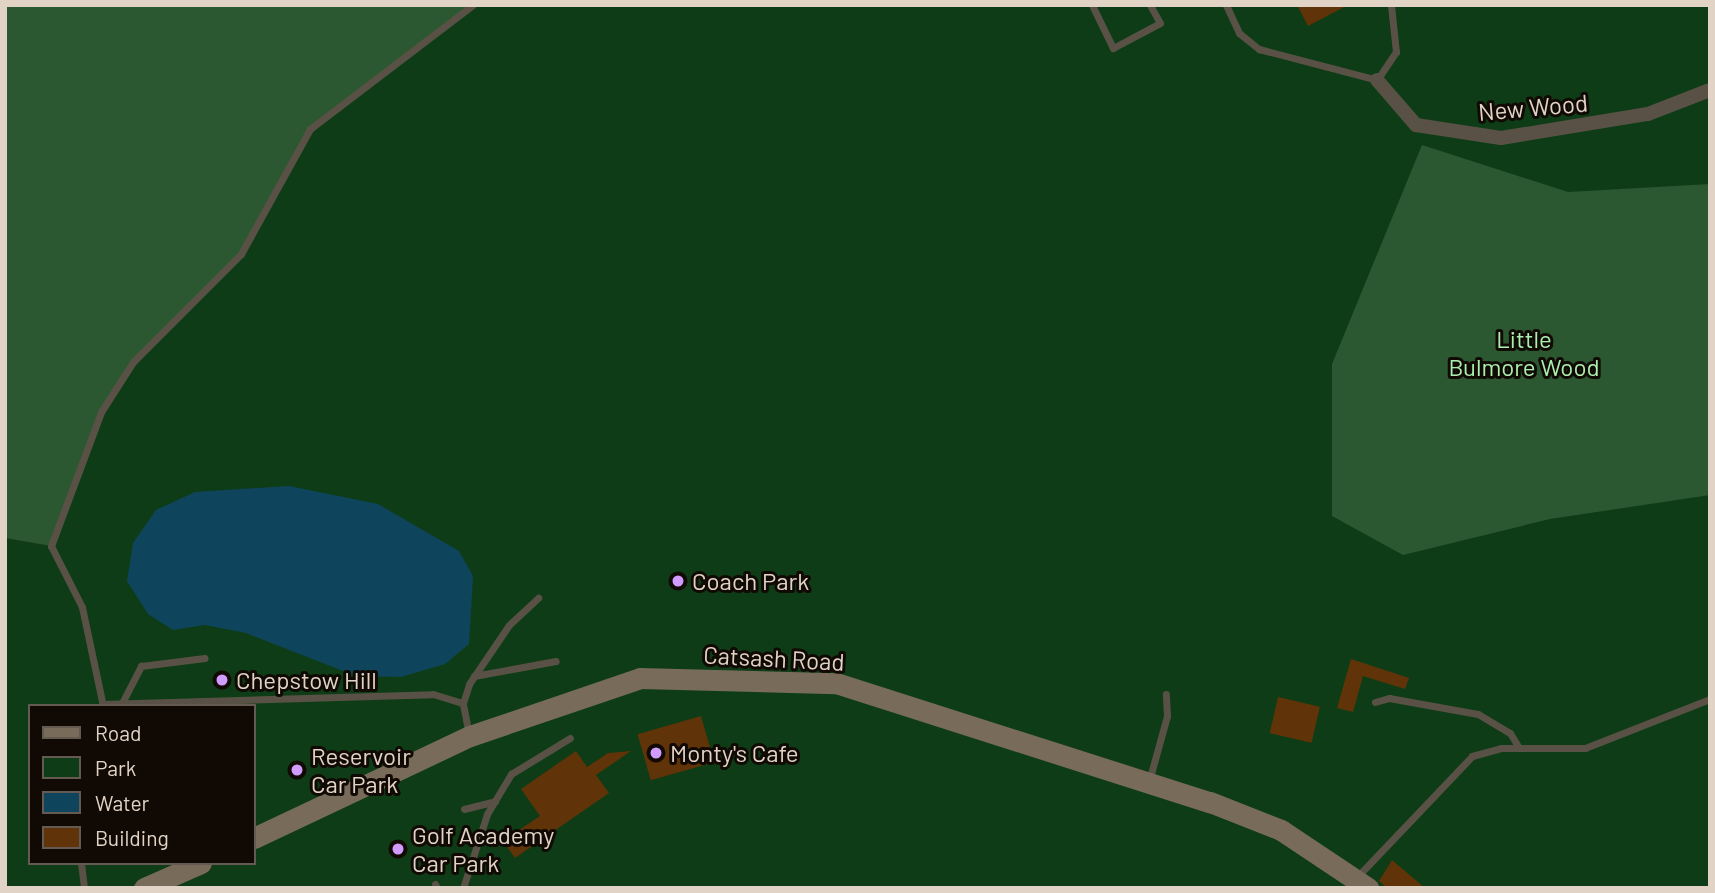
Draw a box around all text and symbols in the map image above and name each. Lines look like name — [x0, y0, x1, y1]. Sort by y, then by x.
street label: New Wood — [1477, 88, 1589, 126]
park label: Little Bulmore Wood — [1448, 325, 1600, 381]
place label: Coach Park — [692, 567, 809, 595]
marker: Coach Park — [670, 573, 686, 589]
street label: Catsash Road — [703, 640, 845, 676]
place label: Chepstow Hill — [236, 666, 377, 694]
marker: Chepstow Hill — [214, 672, 230, 688]
legend — [28, 704, 256, 865]
text: Road — [95, 720, 141, 745]
place label: Monty's Cafe — [670, 739, 799, 767]
place label: Reservoir Car Park — [311, 742, 411, 798]
marker: Monty's Cafe — [648, 745, 664, 761]
text: Park — [95, 755, 136, 780]
marker: Reservoir Car Park — [289, 762, 305, 778]
text: Water — [95, 790, 149, 815]
place label: Golf Academy Car Park — [412, 821, 554, 877]
text: Building — [95, 825, 169, 850]
marker: Golf Academy Car Park — [390, 841, 406, 857]

